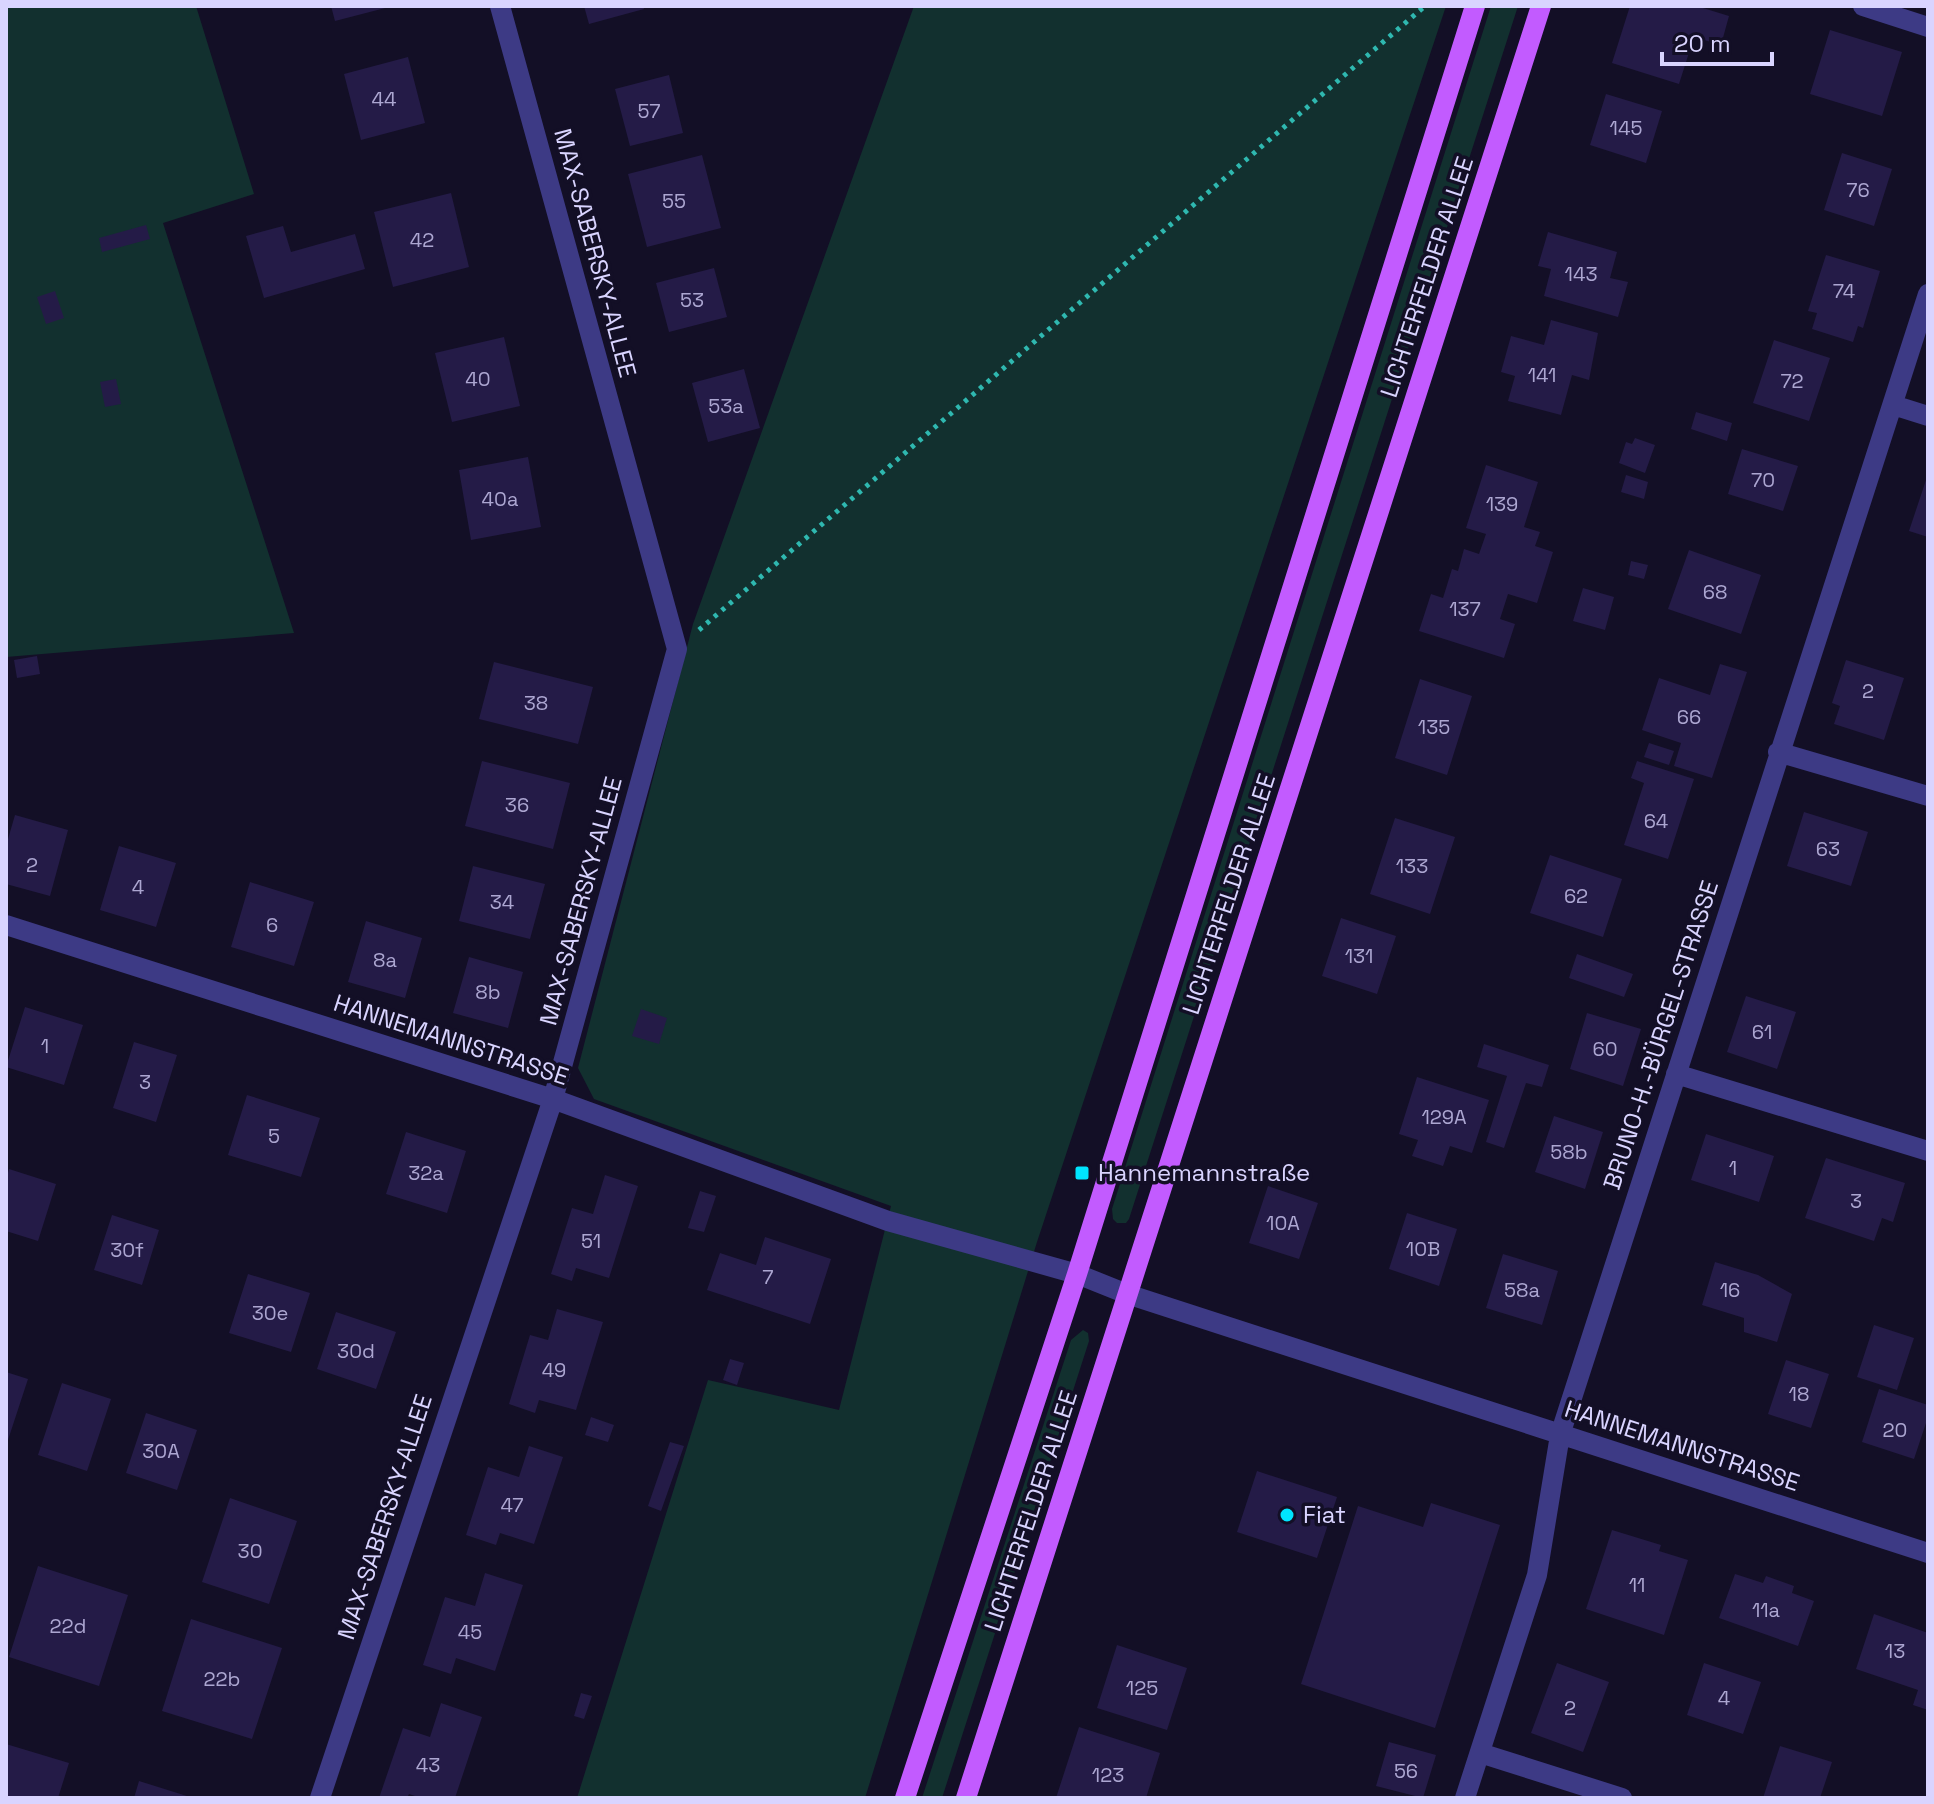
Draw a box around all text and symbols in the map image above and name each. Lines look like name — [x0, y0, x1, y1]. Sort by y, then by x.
scale bar — [1662, 16, 1772, 66]
text: 20 m — [1674, 28, 1731, 59]
house number: 44 — [372, 86, 397, 112]
house number: 57 — [637, 98, 661, 124]
house number: 145 — [1610, 115, 1642, 141]
street label: MAX-SABERSKY-ALLEE — [547, 125, 644, 381]
street label: LICHTERFELDER ALLEE — [1373, 153, 1480, 401]
house number: 76 — [1846, 177, 1870, 203]
house number: 55 — [662, 188, 686, 214]
house number: 42 — [410, 227, 434, 253]
house number: 143 — [1565, 261, 1597, 287]
house number: 74 — [1833, 278, 1855, 304]
house number: 53 — [680, 287, 704, 313]
house number: 141 — [1528, 362, 1556, 388]
house number: 40 — [465, 366, 491, 392]
house number: 72 — [1780, 368, 1804, 394]
house number: 53a — [708, 393, 744, 419]
house number: 70 — [1751, 467, 1775, 493]
house number: 40a — [482, 486, 518, 512]
house number: 139 — [1486, 491, 1518, 517]
house number: 68 — [1703, 579, 1727, 605]
house number: 137 — [1449, 596, 1481, 622]
house number: 2 — [1862, 678, 1874, 704]
house number: 38 — [524, 690, 548, 716]
house number: 66 — [1677, 704, 1701, 730]
house number: 135 — [1418, 714, 1450, 740]
street label: LICHTERFELDER ALLEE — [1175, 770, 1282, 1018]
street label: MAX-SABERSKY-ALLEE — [532, 773, 629, 1029]
house number: 36 — [505, 792, 529, 818]
house number: 64 — [1644, 808, 1668, 834]
house number: 63 — [1816, 836, 1840, 862]
house number: 2 — [26, 852, 38, 878]
house number: 133 — [1396, 853, 1428, 879]
house number: 4 — [132, 874, 144, 900]
street label: BRUNO-H.-BÜRGEL-STRASSE — [1596, 876, 1725, 1193]
house number: 62 — [1564, 883, 1588, 909]
house number: 34 — [490, 889, 514, 915]
house number: 6 — [266, 912, 278, 938]
house number: 131 — [1345, 943, 1373, 969]
house number: 8a — [373, 947, 397, 973]
house number: 8b — [475, 979, 501, 1005]
street label: HANNEMANNSTRASSE — [330, 987, 573, 1092]
house number: 61 — [1752, 1019, 1772, 1045]
house number: 1 — [41, 1033, 49, 1059]
house number: 60 — [1592, 1036, 1618, 1062]
house number: 3 — [139, 1069, 151, 1095]
house number: 129A — [1421, 1104, 1467, 1130]
house number: 5 — [268, 1123, 280, 1149]
house number: 58b — [1550, 1139, 1588, 1165]
house number: 1 — [1729, 1155, 1737, 1181]
place label: Hannemannstraße — [1098, 1157, 1310, 1188]
house number: 32a — [408, 1160, 444, 1186]
marker: Hannemannstraße — [1073, 1164, 1091, 1182]
house number: 3 — [1850, 1188, 1862, 1214]
house number: 10A — [1266, 1210, 1300, 1236]
house number: 51 — [581, 1228, 601, 1254]
house number: 10B — [1406, 1236, 1440, 1262]
house number: 30f — [110, 1237, 144, 1263]
house number: 7 — [762, 1264, 774, 1290]
house number: 58a — [1504, 1277, 1540, 1303]
house number: 16 — [1720, 1277, 1740, 1303]
house number: 30e — [252, 1300, 288, 1326]
house number: 30d — [337, 1338, 375, 1364]
house number: 49 — [542, 1357, 566, 1383]
house number: 18 — [1789, 1381, 1809, 1407]
street label: LICHTERFELDER ALLEE — [977, 1387, 1084, 1635]
street label: MAX-SABERSKY-ALLEE — [330, 1390, 439, 1643]
street label: HANNEMANNSTRASSE — [1561, 1393, 1804, 1498]
house number: 20 — [1883, 1417, 1907, 1443]
house number: 30A — [142, 1438, 180, 1464]
house number: 47 — [500, 1492, 524, 1518]
place label: Fiat — [1303, 1499, 1346, 1530]
marker: Fiat — [1278, 1506, 1296, 1524]
house number: 30 — [238, 1538, 262, 1564]
house number: 11 — [1629, 1572, 1645, 1598]
house number: 11a — [1752, 1597, 1780, 1623]
house number: 22d — [50, 1613, 87, 1639]
house number: 45 — [458, 1619, 482, 1645]
house number: 13 — [1885, 1638, 1905, 1664]
house number: 22b — [204, 1666, 241, 1692]
house number: 125 — [1126, 1675, 1158, 1701]
house number: 4 — [1718, 1685, 1730, 1711]
house number: 2 — [1564, 1695, 1576, 1721]
house number: 43 — [416, 1752, 440, 1778]
house number: 56 — [1394, 1758, 1418, 1784]
house number: 123 — [1092, 1762, 1124, 1788]

